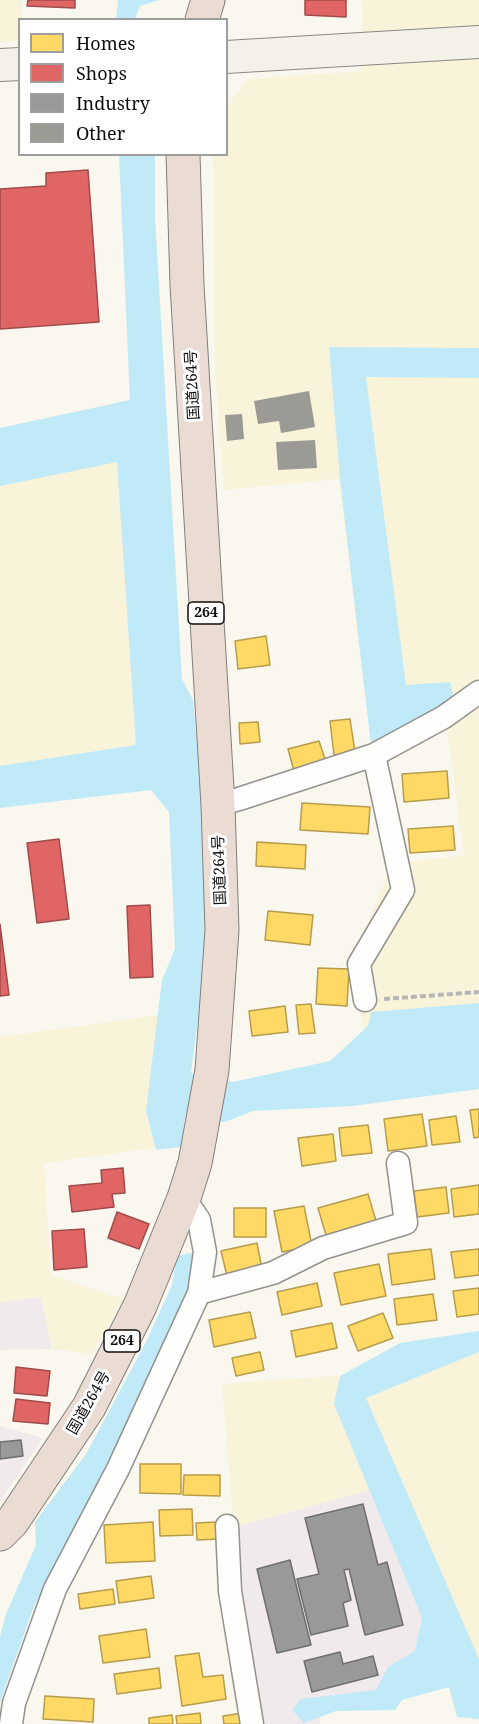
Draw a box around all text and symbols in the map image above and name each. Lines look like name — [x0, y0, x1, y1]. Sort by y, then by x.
legend — [18, 18, 228, 156]
text: Homes — [76, 31, 135, 55]
text: Shops — [76, 61, 127, 85]
text: Industry — [76, 91, 150, 115]
text: Other — [76, 121, 125, 145]
street label: 国道264号 — [182, 349, 204, 421]
road number: 264 — [188, 602, 224, 624]
street label: 国道264号 — [210, 835, 230, 905]
road number: 264 — [104, 1330, 140, 1352]
street label: 国道264号 — [64, 1368, 114, 1438]

